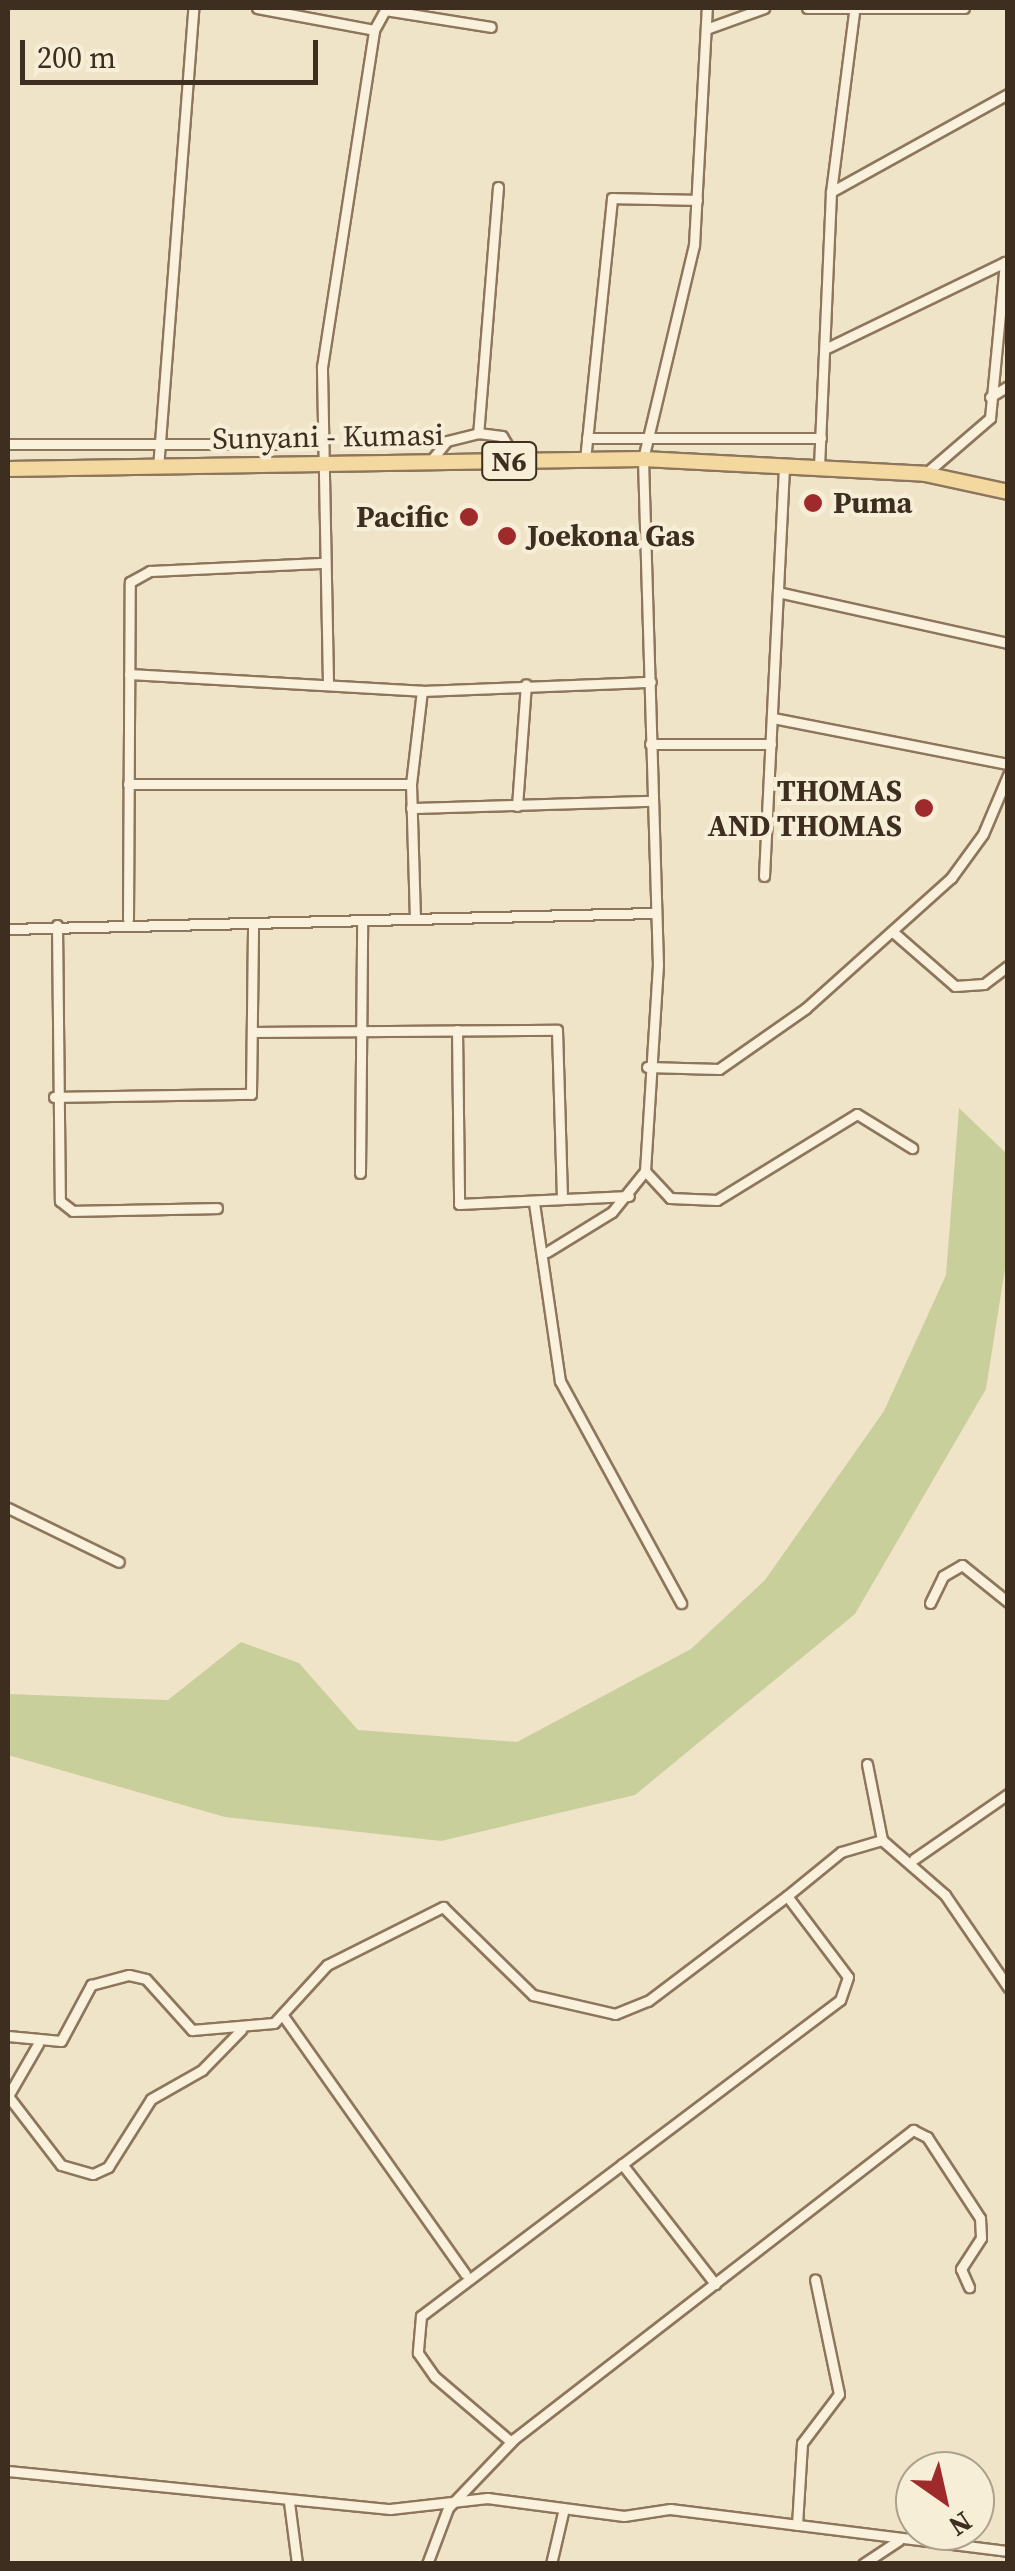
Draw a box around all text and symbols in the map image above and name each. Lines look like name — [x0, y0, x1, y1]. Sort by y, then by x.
scale bar — [25, 20, 322, 82]
text: 200 m — [37, 37, 116, 78]
street label: Sunyani - Kumasi — [212, 417, 444, 457]
road number: N6 — [479, 438, 539, 484]
place label: Puma — [833, 485, 912, 521]
marker: Puma — [802, 492, 824, 514]
place label: Pacific — [356, 499, 449, 535]
marker: Pacific — [458, 506, 480, 528]
place label: Joekona Gas — [527, 518, 695, 554]
marker: Joekona Gas — [496, 525, 518, 547]
place label: THOMAS AND THOMAS — [707, 773, 902, 844]
marker: THOMAS AND THOMAS — [911, 795, 937, 821]
north arrow — [895, 2451, 995, 2551]
text: N — [942, 2503, 980, 2546]

